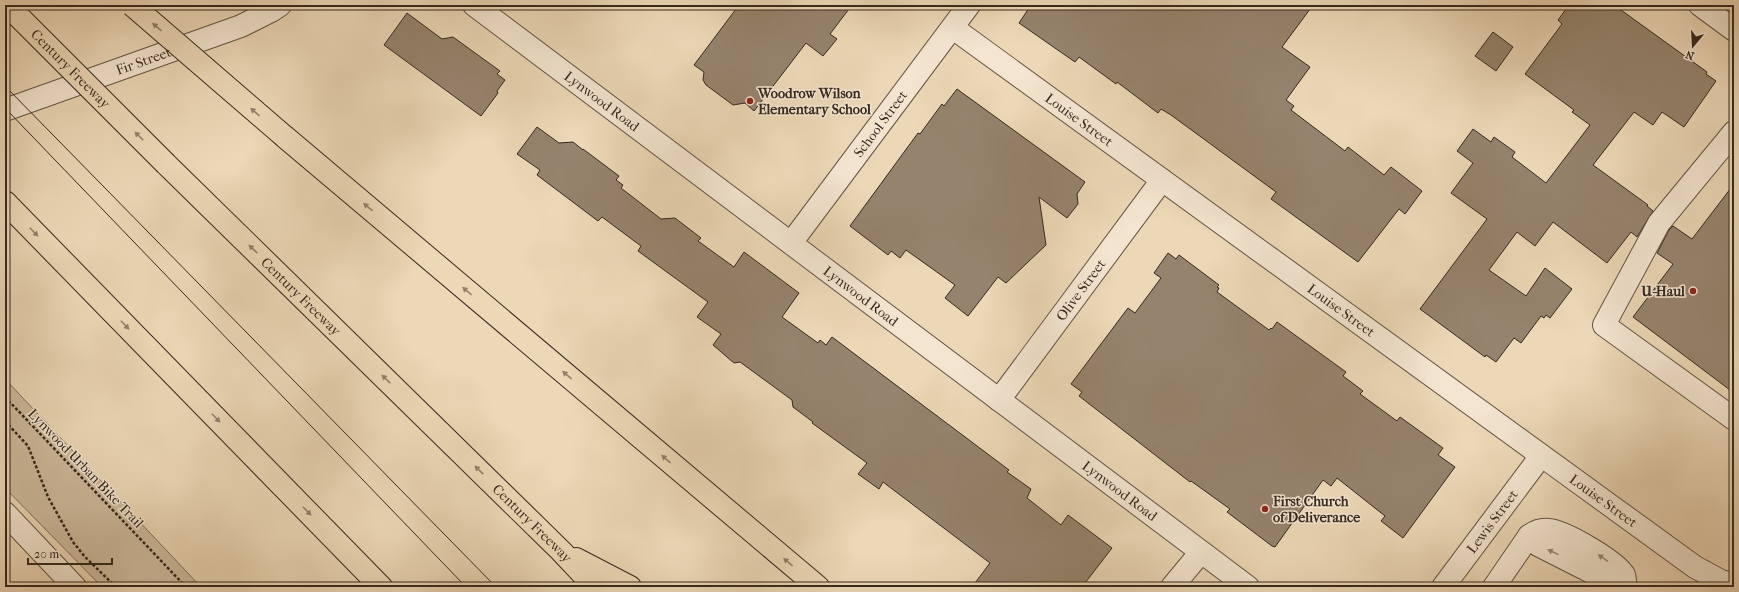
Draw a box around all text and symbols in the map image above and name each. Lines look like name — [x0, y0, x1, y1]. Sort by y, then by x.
one-way arrow — [152, 22, 162, 32]
street label: Century Freeway — [27, 26, 114, 112]
north arrow — [1673, 26, 1713, 66]
street label: Fir Street — [114, 44, 174, 79]
text: N — [1683, 47, 1696, 63]
street label: Lynwood Road — [561, 68, 643, 136]
place label: Woodrow Wilson Elementary School — [757, 85, 871, 118]
street label: School Street — [850, 87, 911, 161]
street label: Louise Street — [1042, 90, 1116, 150]
marker: Woodrow Wilson Elementary School — [745, 96, 755, 106]
one-way arrow — [250, 107, 261, 116]
one-way arrow — [134, 131, 144, 141]
one-way arrow — [363, 203, 373, 212]
one-way arrow — [30, 227, 39, 237]
one-way arrow — [248, 244, 258, 254]
street label: Century Freeway — [257, 254, 344, 340]
street label: Olive Street — [1053, 256, 1109, 324]
street label: Lynwood Road — [820, 263, 902, 330]
street label: Louise Street — [1304, 280, 1378, 341]
place label: U-Haul — [1640, 283, 1685, 300]
marker: U-Haul — [1688, 286, 1698, 296]
one-way arrow — [462, 287, 473, 296]
one-way arrow — [120, 320, 130, 330]
one-way arrow — [561, 370, 572, 379]
one-way arrow — [381, 374, 391, 384]
street label: Lynwood Urban Bike Trail — [24, 405, 147, 532]
one-way arrow — [211, 413, 221, 423]
one-way arrow — [661, 454, 672, 463]
street label: Lynwood Road — [1079, 457, 1161, 525]
one-way arrow — [474, 465, 484, 475]
street label: Louise Street — [1566, 471, 1640, 531]
street label: Century Freeway — [489, 481, 576, 567]
street label: Lewis Street — [1463, 486, 1522, 557]
place label: First Church of Deliverance — [1272, 493, 1360, 526]
marker: First Church of Deliverance — [1260, 504, 1270, 514]
one-way arrow — [302, 506, 312, 516]
scale bar — [28, 540, 112, 566]
text: 20 m — [34, 547, 59, 561]
one-way arrow — [1547, 549, 1558, 555]
one-way arrow — [1598, 554, 1609, 562]
one-way arrow — [783, 557, 794, 566]

